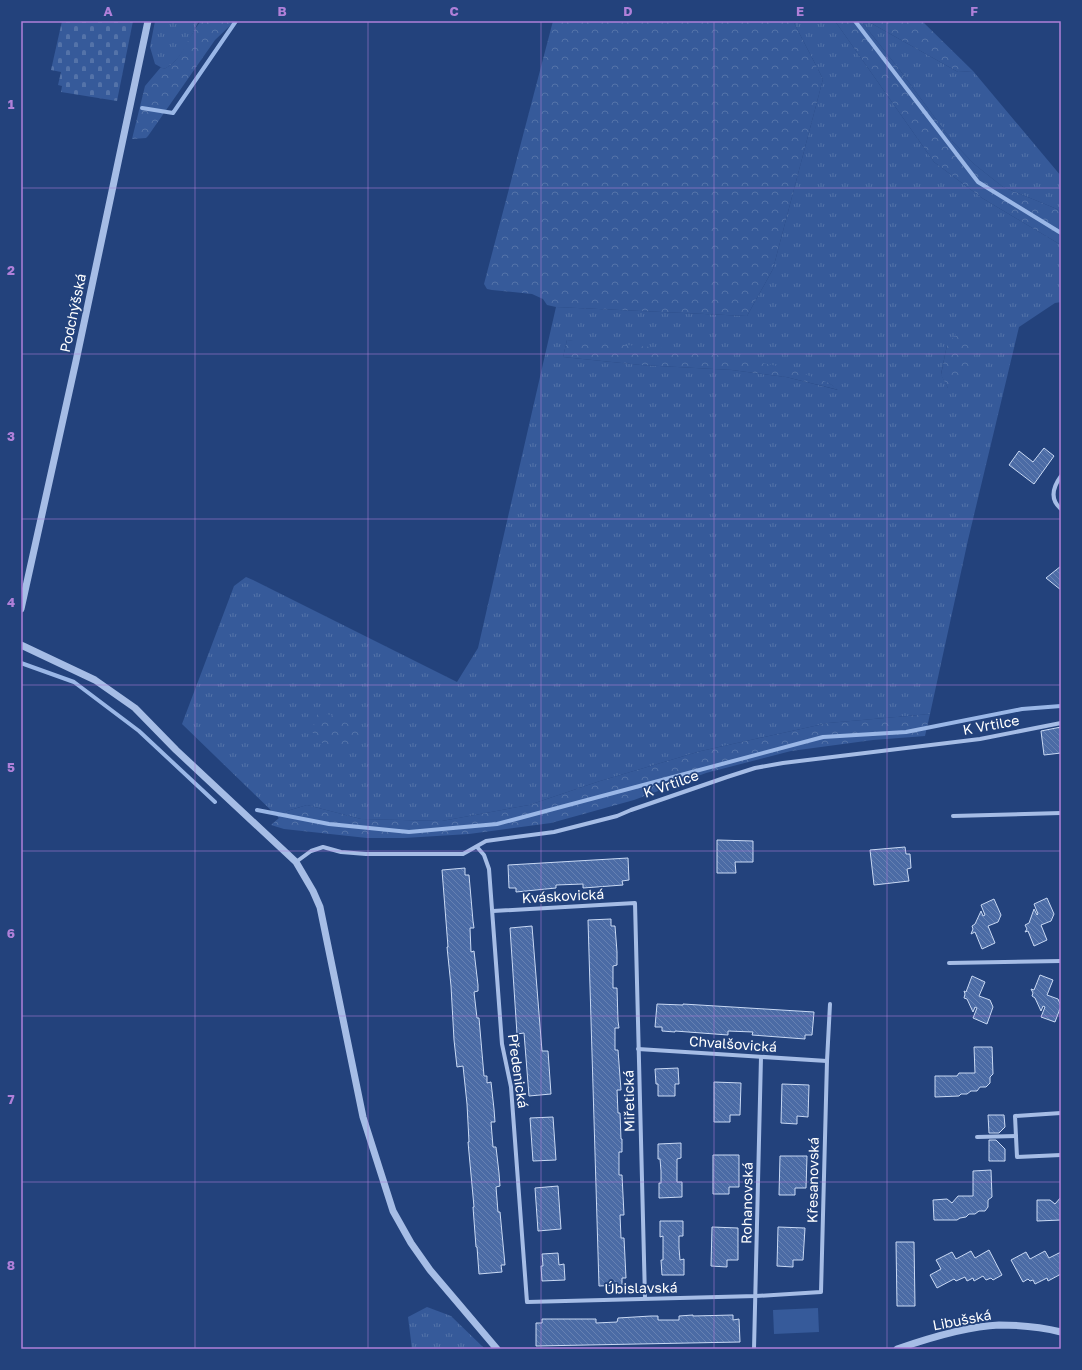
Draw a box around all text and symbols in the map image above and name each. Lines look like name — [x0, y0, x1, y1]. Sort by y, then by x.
text: A — [103, 3, 113, 19]
text: B — [277, 3, 287, 19]
text: C — [449, 3, 459, 19]
text: D — [623, 3, 633, 19]
text: E — [796, 3, 804, 19]
text: F — [970, 3, 978, 19]
text: 1 — [8, 96, 15, 112]
text: 2 — [7, 262, 15, 278]
street label: Podchýšská — [56, 272, 89, 354]
text: 3 — [7, 428, 15, 444]
text: 4 — [7, 594, 15, 610]
street label: K Vrtilce — [961, 711, 1021, 738]
text: 5 — [7, 759, 15, 775]
street label: K Vrtilce — [641, 766, 701, 801]
street label: Kváskovická — [521, 885, 605, 906]
text: 6 — [7, 925, 15, 941]
street label: Chvalšovická — [688, 1032, 778, 1055]
street label: Předenická — [505, 1033, 532, 1109]
street label: Miřetická — [619, 1070, 638, 1132]
text: 7 — [7, 1091, 15, 1107]
street label: Křesanovská — [803, 1137, 822, 1223]
street label: Rohanovská — [737, 1162, 756, 1244]
text: 8 — [7, 1257, 15, 1273]
street label: Úbislavská — [604, 1278, 678, 1297]
street label: Libušská — [931, 1306, 993, 1334]

